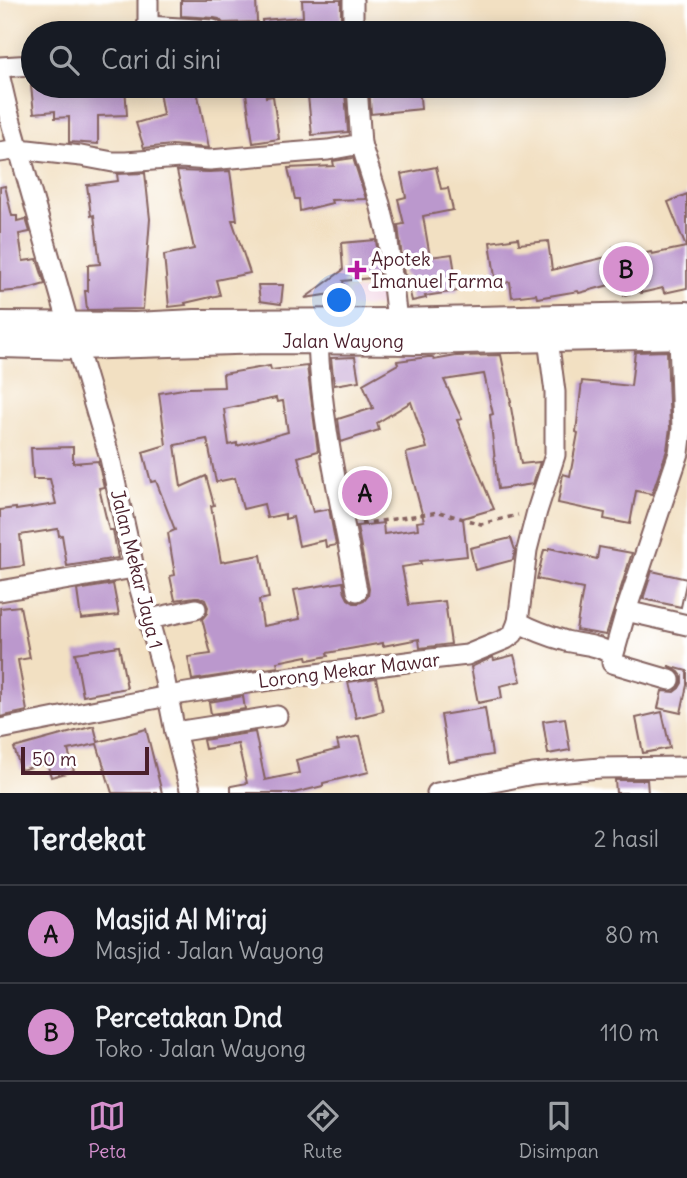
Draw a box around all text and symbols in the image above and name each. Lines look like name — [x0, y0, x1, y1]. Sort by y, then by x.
search box — [21, 21, 666, 98]
icon: search — [45, 41, 83, 79]
text: Cari di sini — [101, 43, 221, 76]
pin: B — [603, 243, 649, 295]
place label: Apotek Imanuel Farma — [371, 247, 504, 293]
marker: Apotek Imanuel Farma — [349, 262, 365, 278]
your location — [322, 283, 356, 317]
street label: Jalan Wayong — [282, 329, 404, 353]
pin: A — [342, 467, 388, 519]
street label: Jalan Mekar Jaya 1 — [106, 487, 168, 651]
street label: Lorong Mekar Mawar — [257, 647, 442, 693]
scale bar — [21, 744, 149, 776]
text: 50 m — [32, 747, 77, 771]
text: Terdekat — [28, 820, 146, 858]
text: 2 hasil — [594, 824, 659, 853]
text: Masjid Al Mi'raj — [95, 903, 267, 936]
text: A — [44, 920, 58, 949]
text: 80 m — [605, 920, 659, 949]
text: Masjid · Jalan Wayong — [95, 936, 324, 965]
text: Percetakan Dnd — [95, 1001, 282, 1034]
text: B — [43, 1018, 59, 1047]
text: 110 m — [600, 1018, 659, 1047]
text: Toko · Jalan Wayong — [95, 1034, 306, 1063]
tab: Peta — [88, 1097, 126, 1163]
tab: Rute — [303, 1097, 342, 1163]
tab: Disimpan — [519, 1097, 599, 1163]

